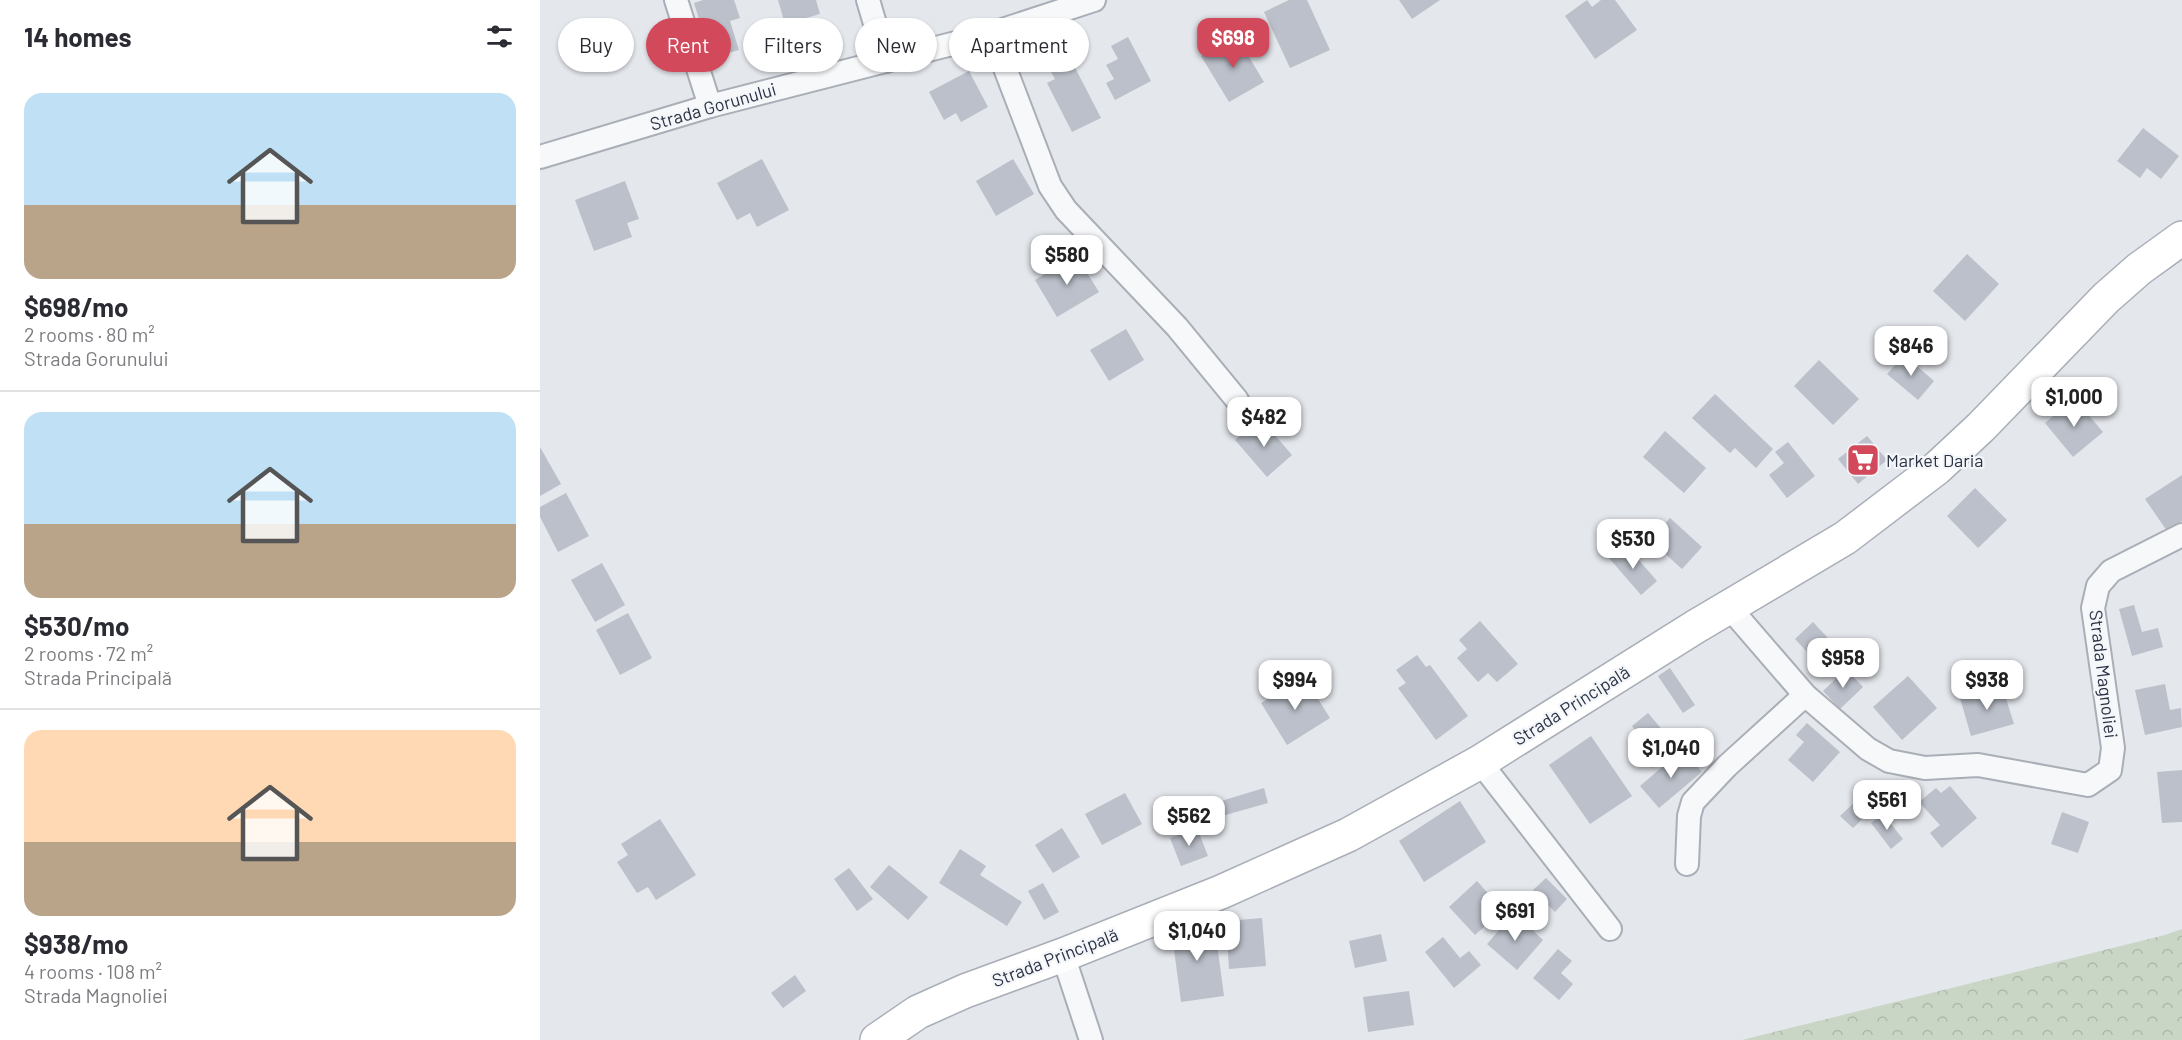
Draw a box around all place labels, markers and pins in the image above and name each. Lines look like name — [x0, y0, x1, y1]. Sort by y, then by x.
pin: $698 — [1197, 18, 1269, 69]
pin: $580 — [1031, 235, 1103, 286]
pin: $846 — [1875, 326, 1947, 377]
pin: $1,000 — [2025, 377, 2123, 428]
pin: $482 — [1228, 397, 1300, 448]
supermarket icon: Market Daria — [1845, 442, 1881, 478]
place label: Market Daria — [1886, 449, 1983, 471]
pin: $530 — [1597, 519, 1669, 570]
pin: $958 — [1807, 638, 1879, 689]
pin: $994 — [1259, 660, 1331, 711]
pin: $938 — [1951, 660, 2023, 711]
pin: $1,040 — [1622, 728, 1720, 779]
pin: $561 — [1851, 780, 1923, 831]
pin: $562 — [1153, 796, 1225, 847]
pin: $691 — [1479, 891, 1551, 942]
pin: $1,040 — [1148, 911, 1246, 962]

